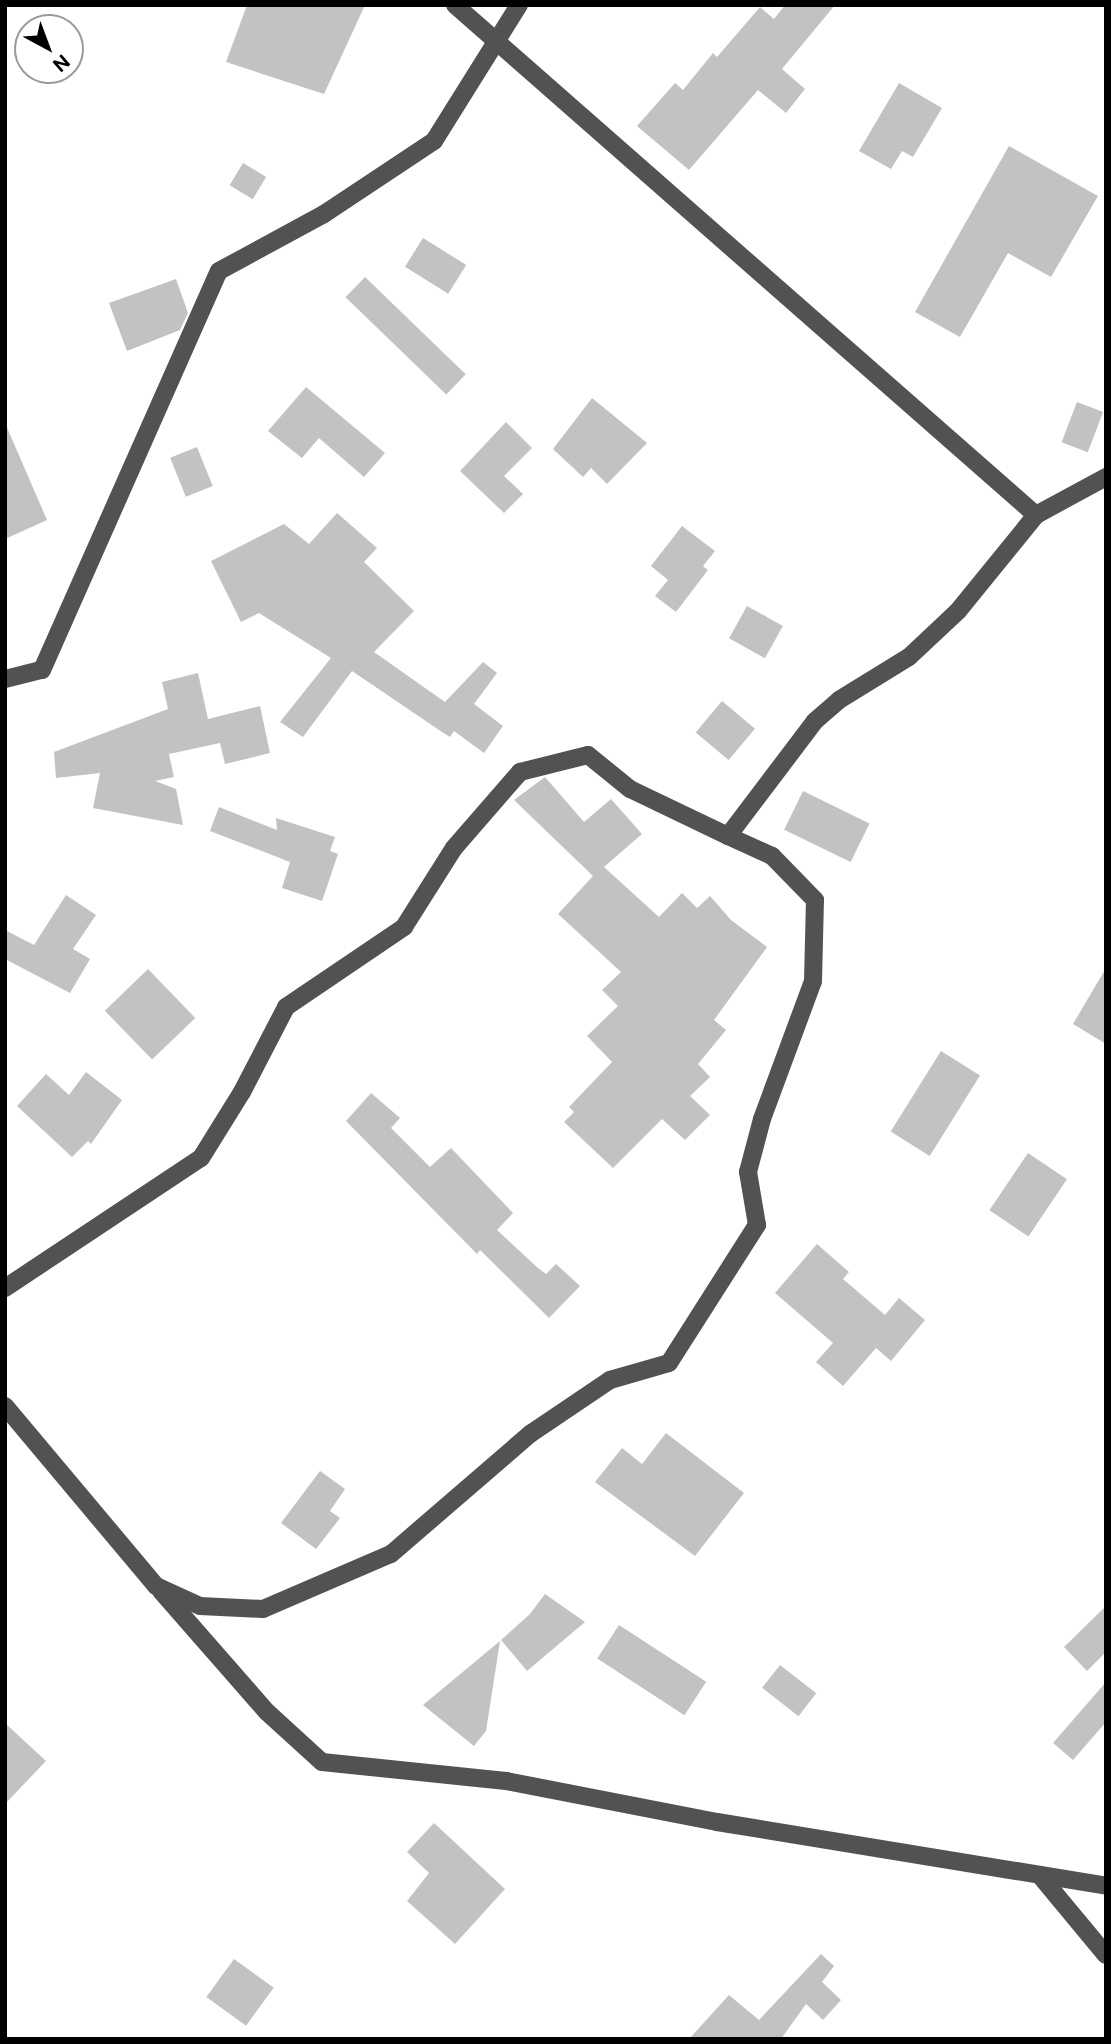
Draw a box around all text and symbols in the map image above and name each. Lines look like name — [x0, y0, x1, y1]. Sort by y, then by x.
north arrow — [14, 14, 84, 84]
text: N — [49, 50, 74, 77]

